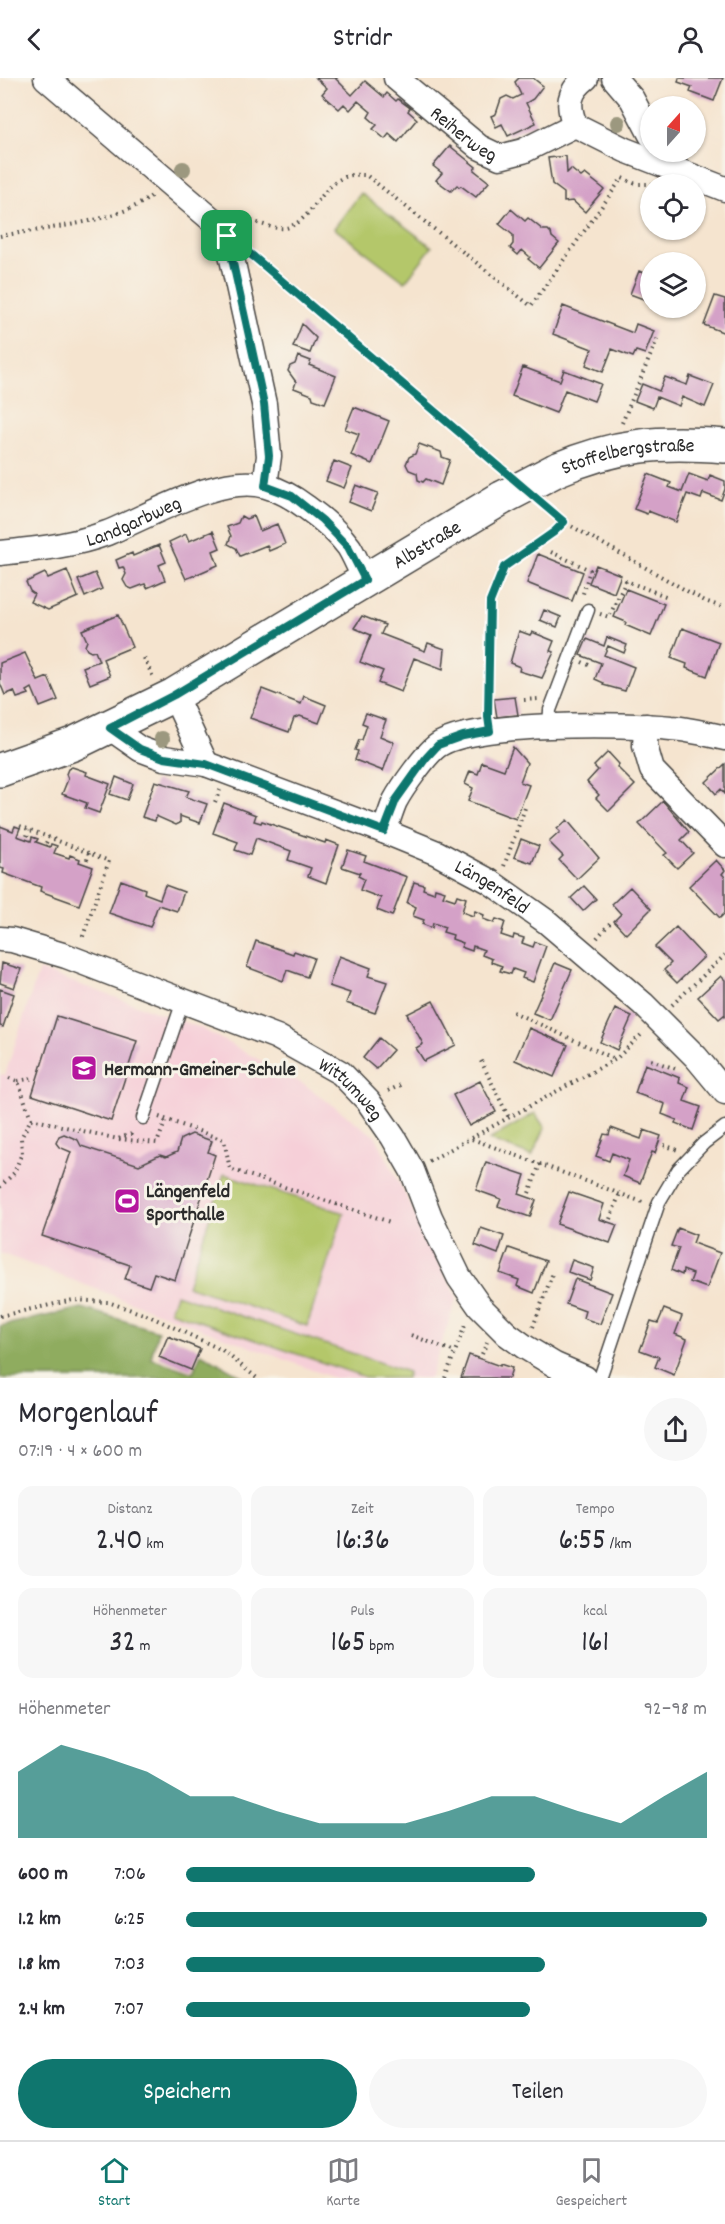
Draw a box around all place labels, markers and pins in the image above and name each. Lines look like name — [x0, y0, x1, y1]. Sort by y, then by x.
pin — [201, 210, 252, 261]
school or university icon: Hermann-Gmeiner-Schule — [69, 1053, 99, 1083]
place label: Hermann-Gmeiner-Schule — [104, 1057, 296, 1085]
place label: Längenfeld Sporthalle — [146, 1179, 230, 1230]
sports icon: Längenfeld Sporthalle — [112, 1186, 142, 1216]

